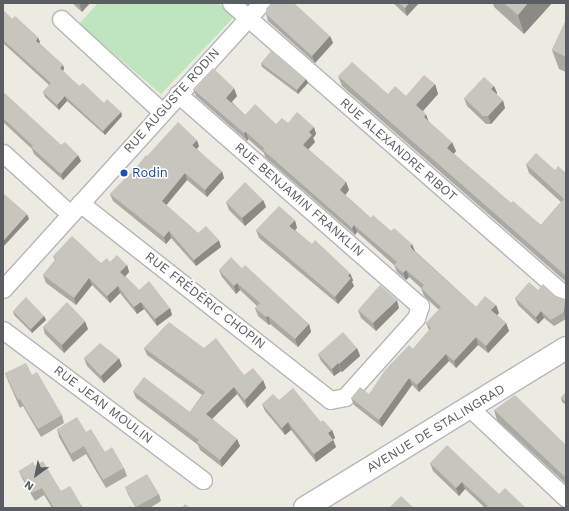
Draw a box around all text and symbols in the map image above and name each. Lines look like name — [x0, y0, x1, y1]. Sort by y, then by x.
street label: RUE AUGUSTE RODIN — [121, 45, 223, 157]
street label: RUE ALEXANDRE RIBOT — [336, 95, 460, 205]
street label: RUE BENJAMIN FRANKLIN — [231, 140, 367, 260]
place label: Rodin — [132, 165, 168, 181]
marker: Rodin — [119, 168, 129, 178]
street label: RUE FRÉDÉRIC CHOPIN — [142, 249, 268, 353]
street label: RUE JEAN MOULIN — [50, 363, 156, 447]
street label: AVENUE DE STALINGRAD — [364, 382, 508, 476]
north arrow — [16, 455, 56, 495]
text: N — [22, 478, 36, 493]

